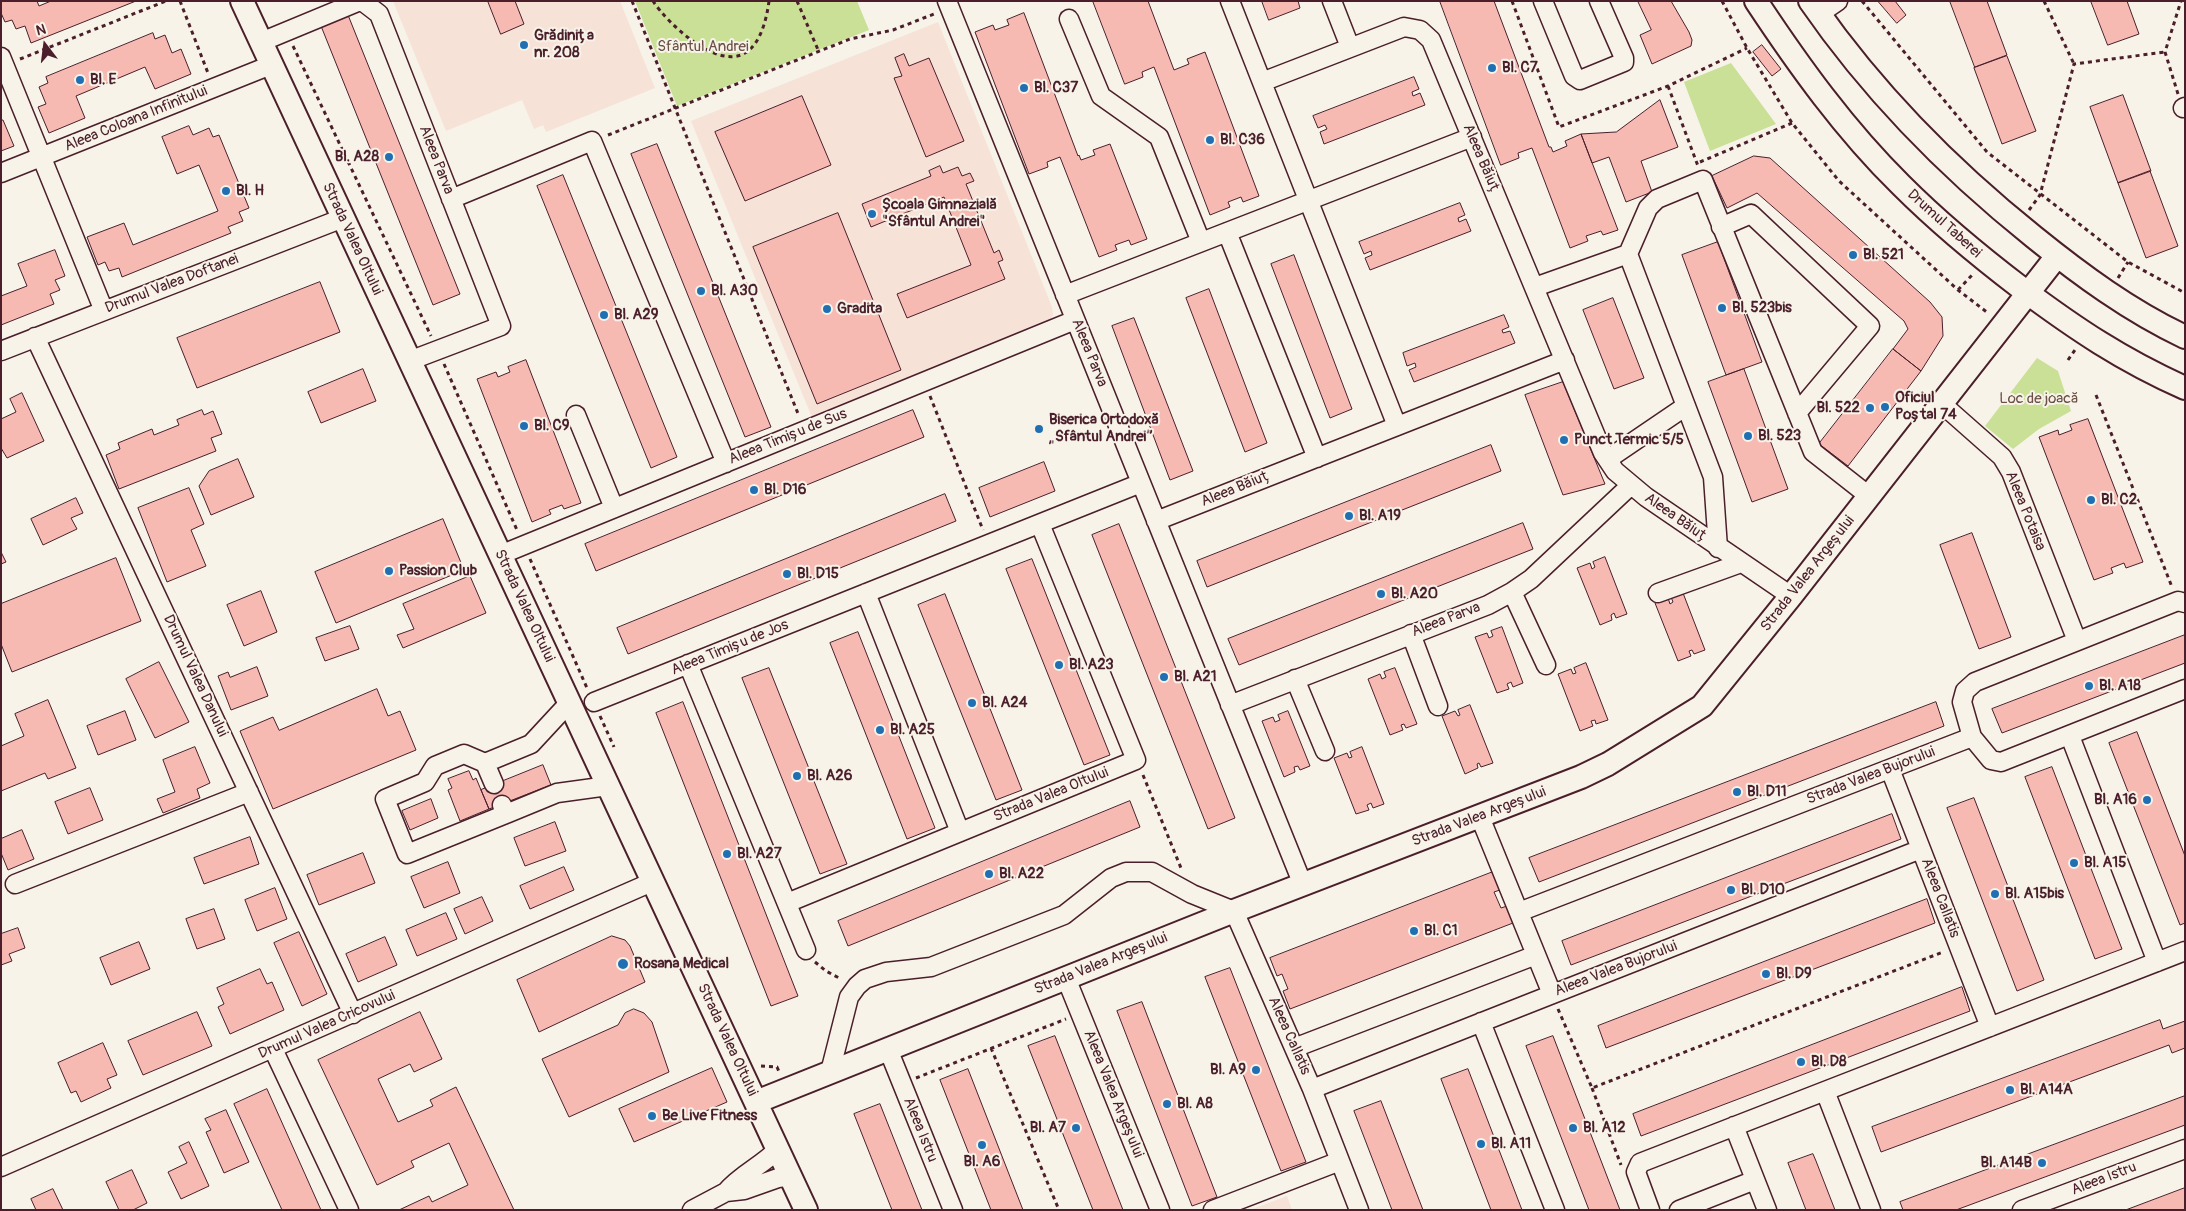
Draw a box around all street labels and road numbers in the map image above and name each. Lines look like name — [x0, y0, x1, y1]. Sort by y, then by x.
street label: Aleea Coloana Infinitului — [62, 82, 210, 156]
street label: Aleea Băiuț — [1458, 122, 1504, 196]
street label: Aleea Parva — [415, 123, 457, 197]
street label: Strada Valea Oltului — [318, 180, 386, 298]
street label: Drumul Taberei — [1903, 186, 1985, 262]
street label: Drumul Valea Doftanei — [103, 250, 241, 318]
street label: Aleea Parva — [1067, 316, 1111, 390]
street label: Aleea Timișu de Sus — [726, 405, 850, 469]
street label: Aleea Băiuț — [1198, 467, 1274, 511]
street label: Aleea Potaisa — [2001, 469, 2049, 553]
street label: Aleea Băiuț — [1641, 489, 1711, 547]
street label: Strada Valea Argeșului — [1757, 512, 1859, 636]
street label: Strada Valea Oltului — [490, 547, 558, 665]
street label: Aleea Parva — [1409, 599, 1483, 641]
street label: Drumul Valea Danului — [159, 612, 231, 740]
street label: Aleea Timișu de Jos — [669, 616, 791, 680]
street label: Strada Valea Bujorului — [1804, 743, 1938, 809]
street label: Strada Valea Oltului — [991, 764, 1111, 826]
street label: Strada Valea Argeșului — [1409, 783, 1549, 851]
street label: Aleea Callatis — [1917, 856, 1963, 940]
street label: Strada Valea Argeșului — [1032, 929, 1170, 999]
street label: Aleea Valea Bujorului — [1552, 937, 1680, 1001]
street label: Strada Valea Oltului — [693, 981, 761, 1099]
street label: Drumul Valea Cricovului — [256, 987, 398, 1063]
street label: Aleea Callatis — [1264, 994, 1314, 1078]
street label: Aleea Valea Argeșului — [1079, 1028, 1147, 1160]
street label: Aleea Istru — [899, 1095, 941, 1165]
street label: Aleea Istru — [2069, 1158, 2139, 1200]

